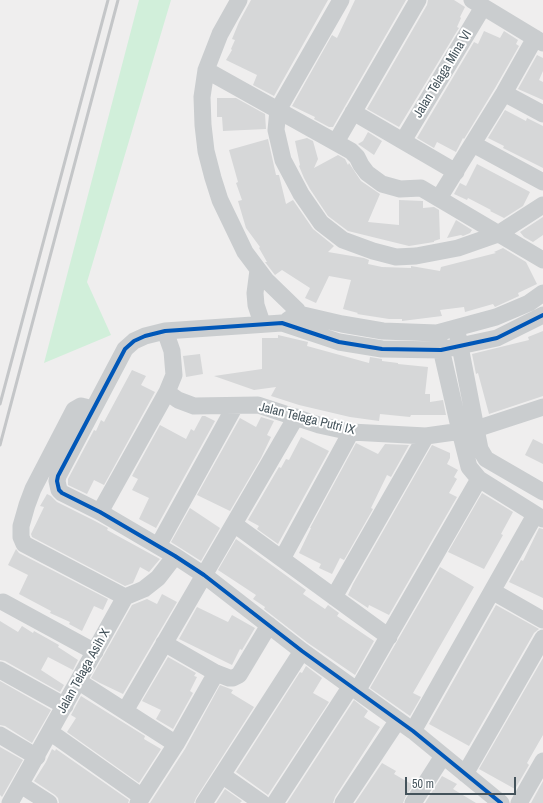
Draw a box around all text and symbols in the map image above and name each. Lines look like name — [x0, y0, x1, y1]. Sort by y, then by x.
street label: Jalan Telaga Mina VI — [411, 27, 475, 121]
street label: Jalan Telaga Putri IX — [257, 400, 357, 438]
street label: Jalan Telaga Asih X — [54, 626, 114, 716]
scale bar — [407, 769, 518, 795]
text: 50 m — [412, 776, 434, 792]

